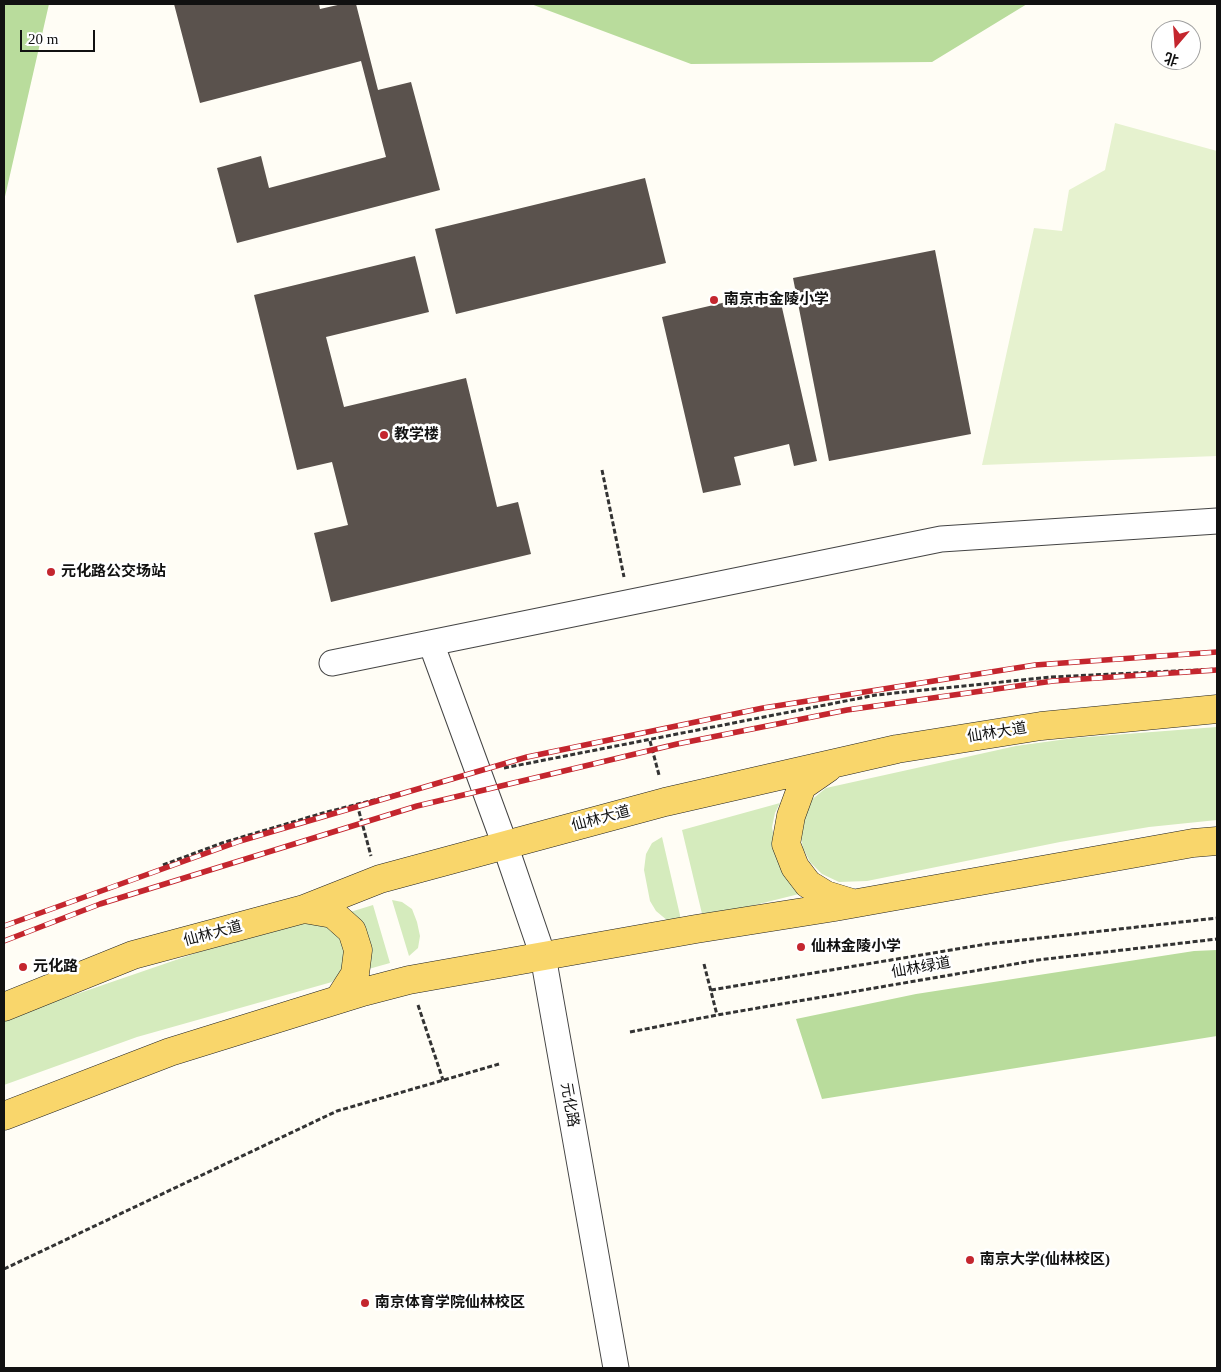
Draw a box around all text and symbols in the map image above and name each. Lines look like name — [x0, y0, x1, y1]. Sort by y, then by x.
scale bar — [22, 20, 98, 52]
north arrow — [1151, 20, 1201, 70]
text: 20 m — [28, 31, 58, 47]
text: 北 — [1163, 49, 1180, 68]
place label: 南京市金陵小学 — [724, 291, 829, 309]
marker: 南京市金陵小学 — [708, 294, 720, 306]
place label: 教学楼 — [394, 426, 439, 444]
marker: 教学楼 — [378, 429, 390, 441]
place label: 元化路公交场站 — [61, 563, 166, 581]
marker: 元化路公交场站 — [45, 566, 57, 578]
street label: 仙林大道 — [966, 719, 1028, 747]
street label: 仙林大道 — [570, 803, 632, 835]
street label: 仙林大道 — [182, 918, 244, 950]
place label: 仙林金陵小学 — [811, 938, 901, 956]
marker: 仙林金陵小学 — [795, 941, 807, 953]
street label: 仙林绿道 — [890, 954, 952, 982]
place label: 元化路 — [33, 958, 78, 976]
marker: 元化路 — [17, 961, 29, 973]
street label: 元化路 — [556, 1081, 582, 1129]
place label: 南京大学(仙林校区) — [980, 1251, 1110, 1269]
marker: 南京大学(仙林校区) — [964, 1254, 976, 1266]
place label: 南京体育学院仙林校区 — [375, 1294, 525, 1312]
marker: 南京体育学院仙林校区 — [359, 1297, 371, 1309]

